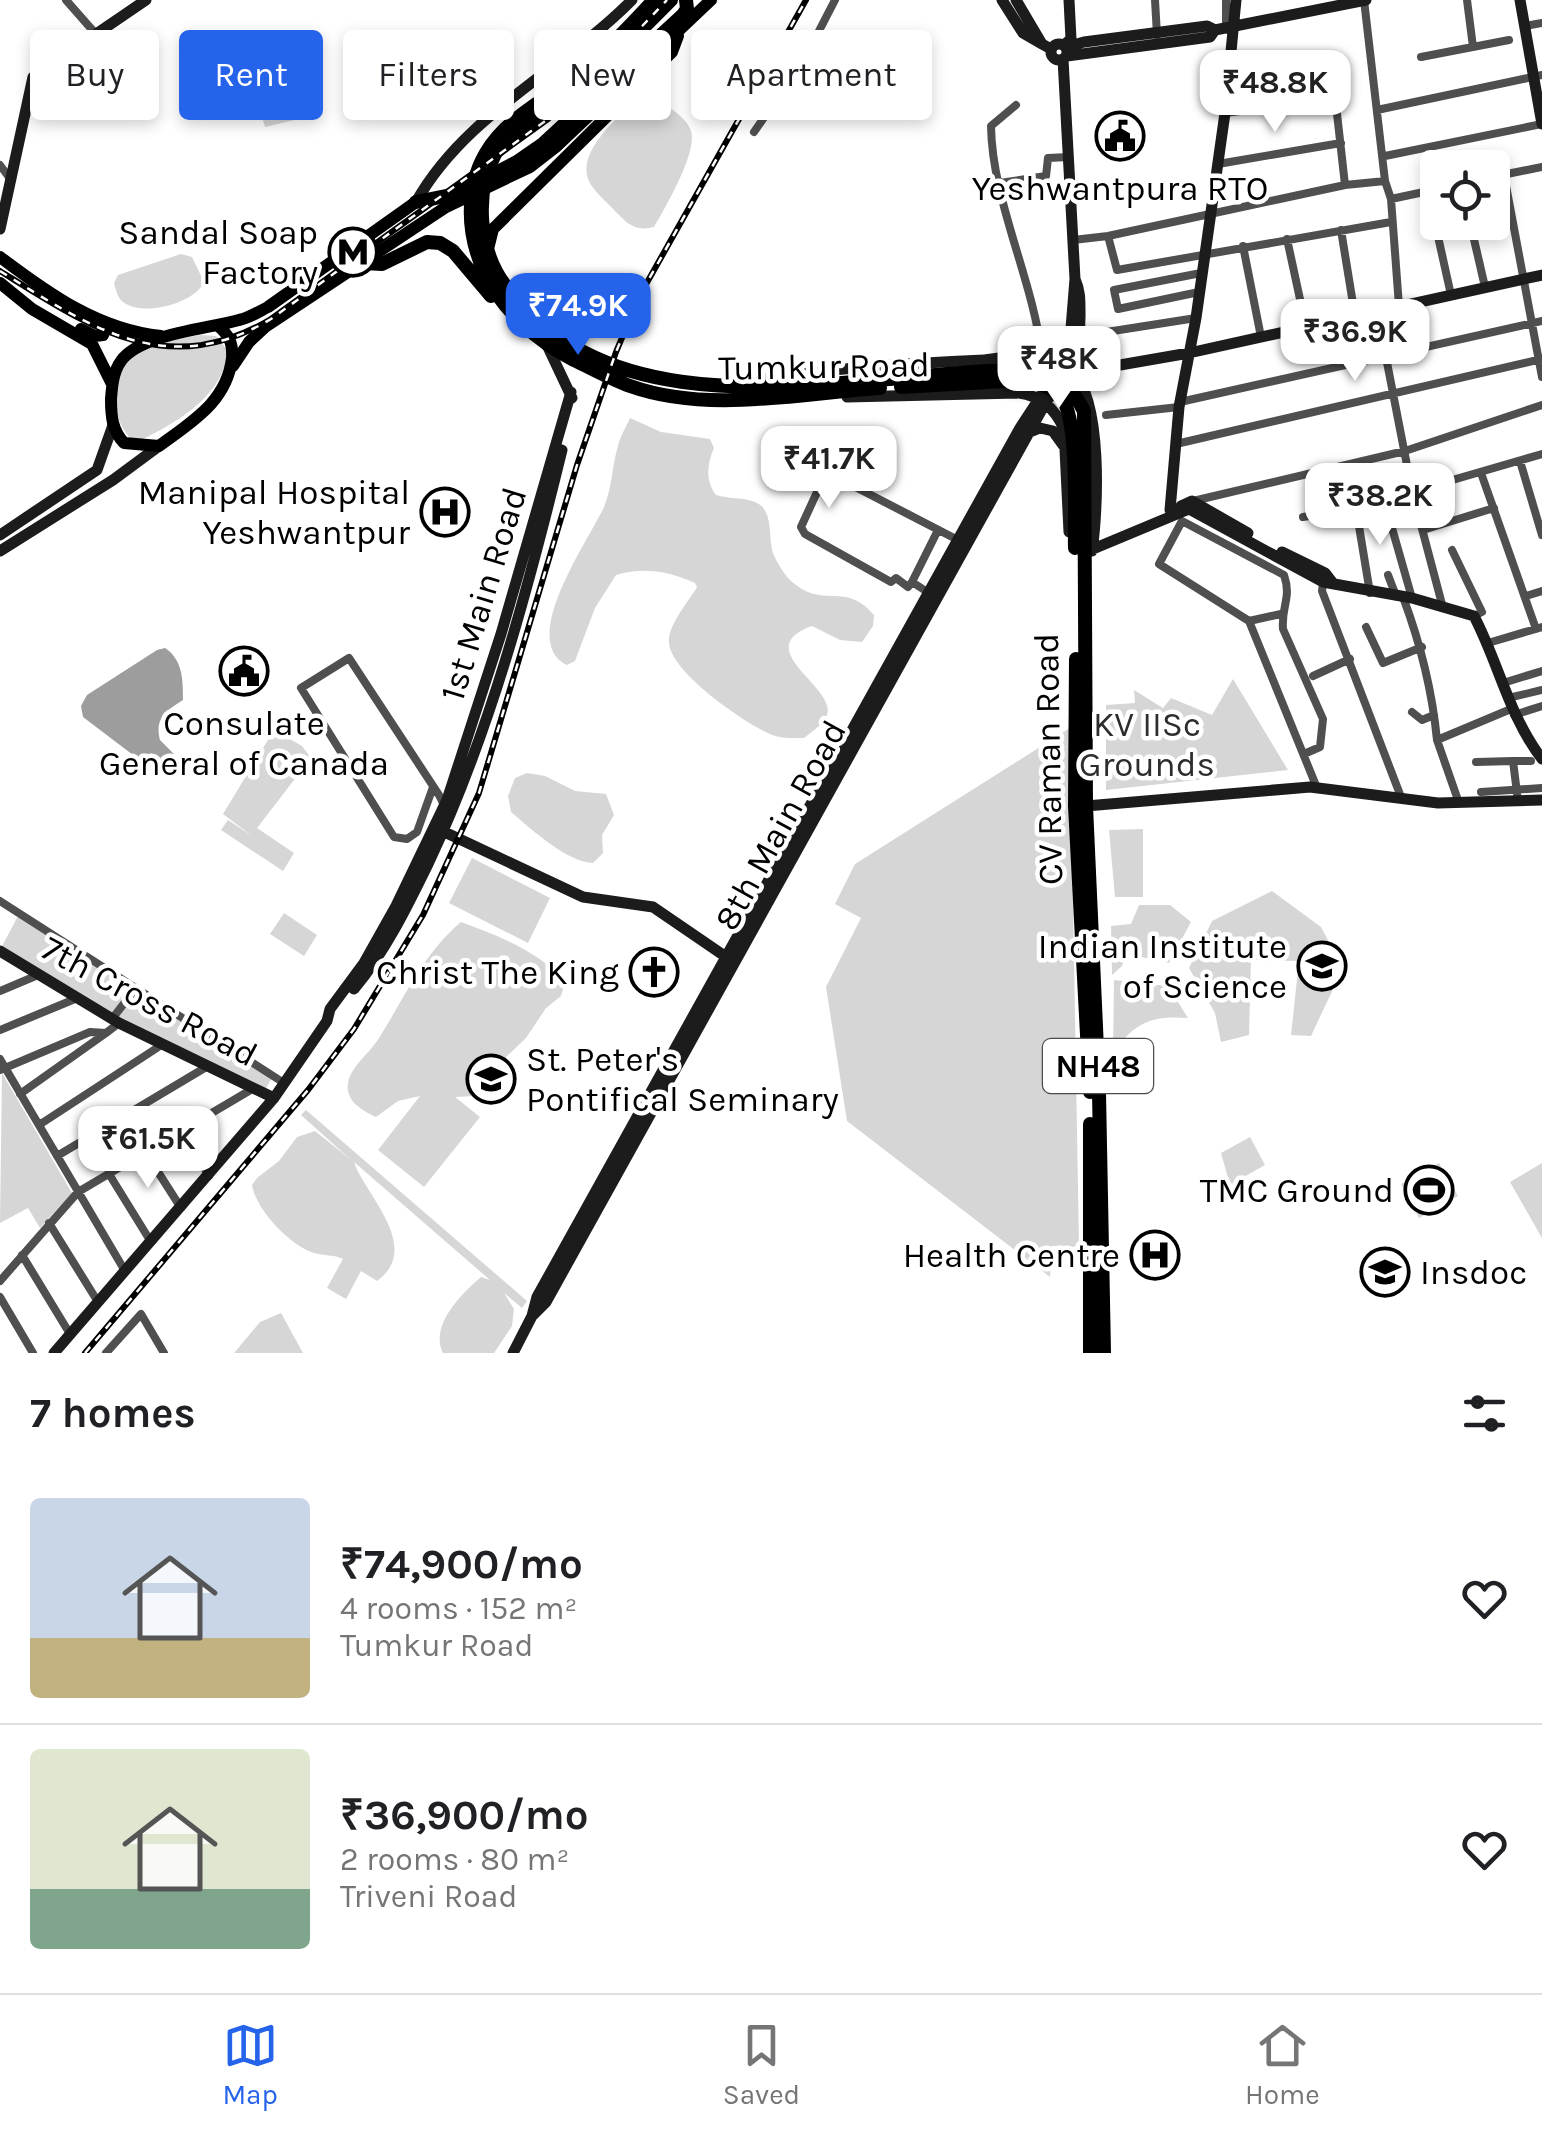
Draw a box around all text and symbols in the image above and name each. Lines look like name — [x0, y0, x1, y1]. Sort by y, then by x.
chip: Buy — [30, 30, 159, 120]
chip: Rent — [179, 30, 323, 120]
chip: Filters — [343, 30, 514, 120]
chip: New — [534, 30, 671, 120]
chip: Apartment — [691, 30, 932, 120]
pin: ₹48.8K — [1194, 50, 1356, 135]
text: ₹48.8K — [1222, 64, 1328, 101]
public building icon: Yeshwantpura RTO — [1094, 110, 1146, 162]
map controls — [1420, 150, 1510, 240]
button: locate — [1420, 150, 1510, 240]
place label: Yeshwantpura RTO — [972, 168, 1268, 209]
place label: Sandal Soap Factory — [118, 212, 318, 293]
metro station icon: Sandal Soap Factory — [327, 226, 379, 278]
pin: ₹74.9K — [497, 273, 659, 358]
text: ₹74.9K — [528, 287, 628, 324]
pin: ₹36.9K — [1274, 299, 1436, 384]
text: ₹36.9K — [1303, 313, 1407, 350]
pin: ₹48K — [1000, 326, 1118, 411]
text: ₹48K — [1020, 340, 1098, 377]
street label: Tumkur Road — [718, 344, 930, 389]
pin: ₹41.7K — [748, 426, 910, 511]
text: ₹41.7K — [783, 440, 875, 477]
pin: ₹38.2K — [1299, 463, 1461, 548]
place label: Manipal Hospital Yeshwantpur — [138, 472, 410, 553]
text: ₹38.2K — [1327, 477, 1433, 514]
street label: 1st Main Road — [432, 483, 535, 706]
hospital icon: Manipal Hospital Yeshwantpur — [419, 486, 471, 538]
street label: CV Raman Road — [1026, 633, 1071, 885]
public building icon: Consulate General of Canada — [218, 645, 270, 697]
place label: Consulate General of Canada — [99, 703, 389, 784]
park label: KV IISc Grounds — [1079, 704, 1215, 785]
street label: 8th Main Road — [706, 713, 855, 937]
place label: Indian Institute of Science — [1038, 926, 1287, 1007]
street label: 7th Cross Road — [35, 927, 264, 1075]
school or university icon: Indian Institute of Science — [1296, 940, 1348, 992]
church icon: Christ The King — [628, 946, 680, 998]
place label: Christ The King — [376, 952, 619, 993]
place label: St. Peter's Pontifical Seminary — [526, 1039, 839, 1120]
road number: NH48 — [1043, 1039, 1153, 1093]
school or university icon: St. Peter's Pontifical Seminary — [465, 1053, 517, 1105]
pin: ₹61.5K — [67, 1106, 229, 1191]
text: ₹61.5K — [100, 1120, 196, 1157]
sports icon: TMC Ground — [1403, 1164, 1455, 1216]
place label: TMC Ground — [1200, 1170, 1394, 1211]
hospital icon: Health Centre — [1129, 1229, 1181, 1281]
place label: Health Centre — [903, 1235, 1120, 1276]
school or university icon: Insdoc — [1359, 1246, 1411, 1298]
place label: Insdoc — [1420, 1252, 1527, 1293]
icon: filters — [1457, 1386, 1512, 1441]
text: 7 homes — [30, 1388, 196, 1438]
icon: home — [110, 1538, 230, 1658]
text: ₹74,900/mo — [340, 1539, 583, 1589]
icon: heart — [1457, 1571, 1512, 1626]
text: 4 rooms · 152 m² — [340, 1590, 577, 1627]
text: Tumkur Road — [340, 1627, 533, 1664]
icon: home — [110, 1789, 230, 1909]
text: ₹36,900/mo — [340, 1790, 588, 1840]
icon: heart — [1457, 1822, 1512, 1877]
text: 2 rooms · 80 m² — [340, 1841, 569, 1878]
text: Triveni Road — [340, 1878, 517, 1915]
tab: Map — [222, 2018, 278, 2111]
tab: Saved — [723, 2018, 800, 2111]
tab: Home — [1245, 2018, 1320, 2111]

